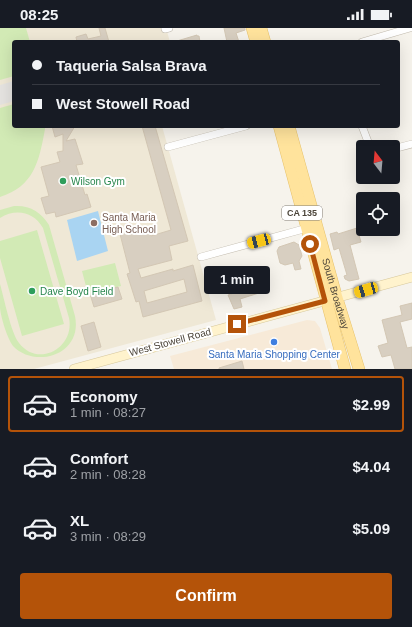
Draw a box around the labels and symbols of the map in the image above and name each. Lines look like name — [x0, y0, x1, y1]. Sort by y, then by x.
north arrow — [356, 140, 400, 184]
marker: Wilson Gym — [58, 176, 68, 186]
place label: Wilson Gym — [71, 176, 125, 187]
road number: CA 135 — [282, 206, 322, 220]
place label: Santa Maria High School — [102, 212, 156, 235]
marker: Santa Maria High School — [89, 218, 99, 228]
car — [246, 232, 272, 250]
route start — [301, 235, 319, 253]
street label: South Broadway — [321, 257, 352, 330]
callout: 1 min — [204, 266, 270, 294]
car — [353, 281, 379, 299]
marker: Dave Boyd Field — [27, 286, 37, 296]
place label: Dave Boyd Field — [40, 286, 113, 297]
route end — [228, 315, 246, 333]
street label: West Stowell Road — [128, 326, 212, 358]
marker: Santa Maria Shopping Center — [269, 337, 279, 347]
place label: Santa Maria Shopping Center — [208, 349, 341, 360]

